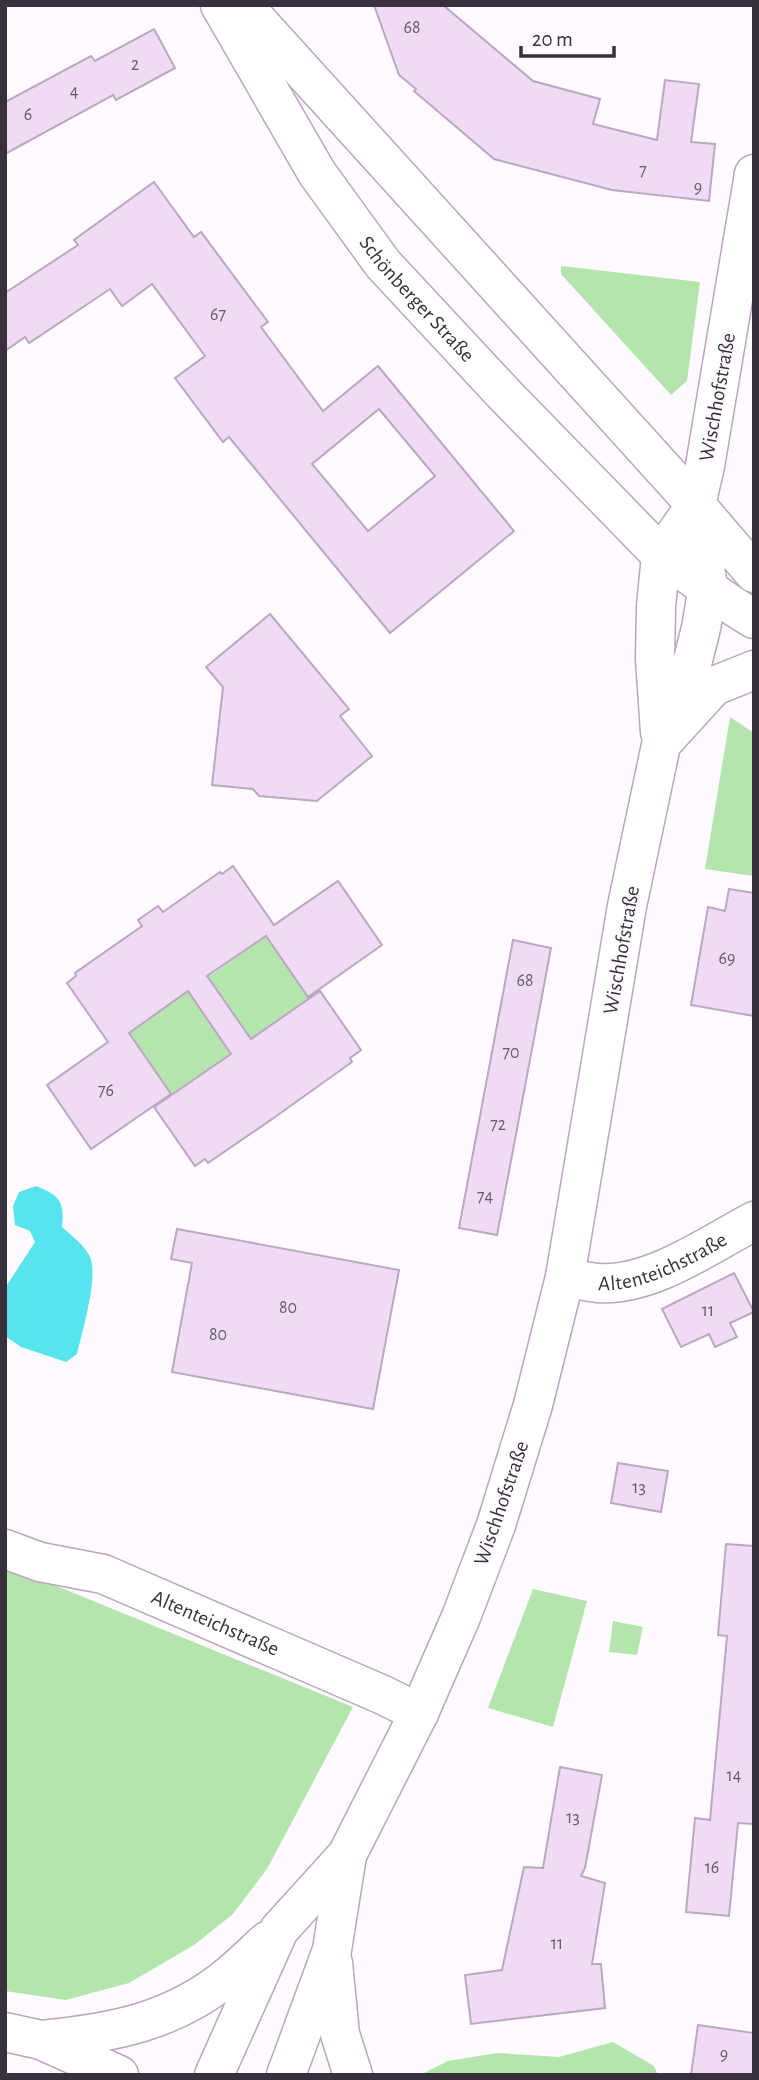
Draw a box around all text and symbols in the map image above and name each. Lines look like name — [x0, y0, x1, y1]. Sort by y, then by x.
scale bar — [521, 14, 614, 58]
house number: 68 — [404, 19, 421, 37]
text: 20 m — [532, 29, 573, 50]
house number: 2 — [131, 56, 139, 74]
house number: 4 — [70, 83, 79, 101]
house number: 6 — [24, 106, 32, 124]
house number: 7 — [639, 162, 647, 180]
house number: 9 — [694, 179, 702, 197]
street label: Schönberger Straße — [355, 232, 478, 366]
house number: 67 — [210, 306, 226, 324]
street label: Wischhofstraße — [696, 331, 739, 463]
street label: Wischhofstraße — [600, 884, 643, 1016]
house number: 69 — [719, 950, 735, 968]
house number: 68 — [517, 972, 534, 990]
house number: 70 — [502, 1044, 520, 1062]
house number: 76 — [98, 1082, 114, 1100]
house number: 72 — [490, 1116, 506, 1134]
house number: 74 — [477, 1188, 493, 1206]
street label: Altenteichstraße — [598, 1229, 730, 1294]
house number: 80 — [279, 1299, 297, 1317]
house number: 11 — [702, 1302, 714, 1320]
house number: 80 — [209, 1326, 227, 1344]
street label: Wischhofstraße — [470, 1438, 533, 1568]
house number: 13 — [632, 1479, 646, 1497]
street label: Altenteichstraße — [148, 1586, 282, 1660]
house number: 14 — [727, 1767, 742, 1785]
house number: 13 — [566, 1809, 580, 1827]
house number: 16 — [705, 1859, 719, 1877]
house number: 11 — [551, 1935, 563, 1953]
house number: 9 — [720, 2046, 728, 2064]

